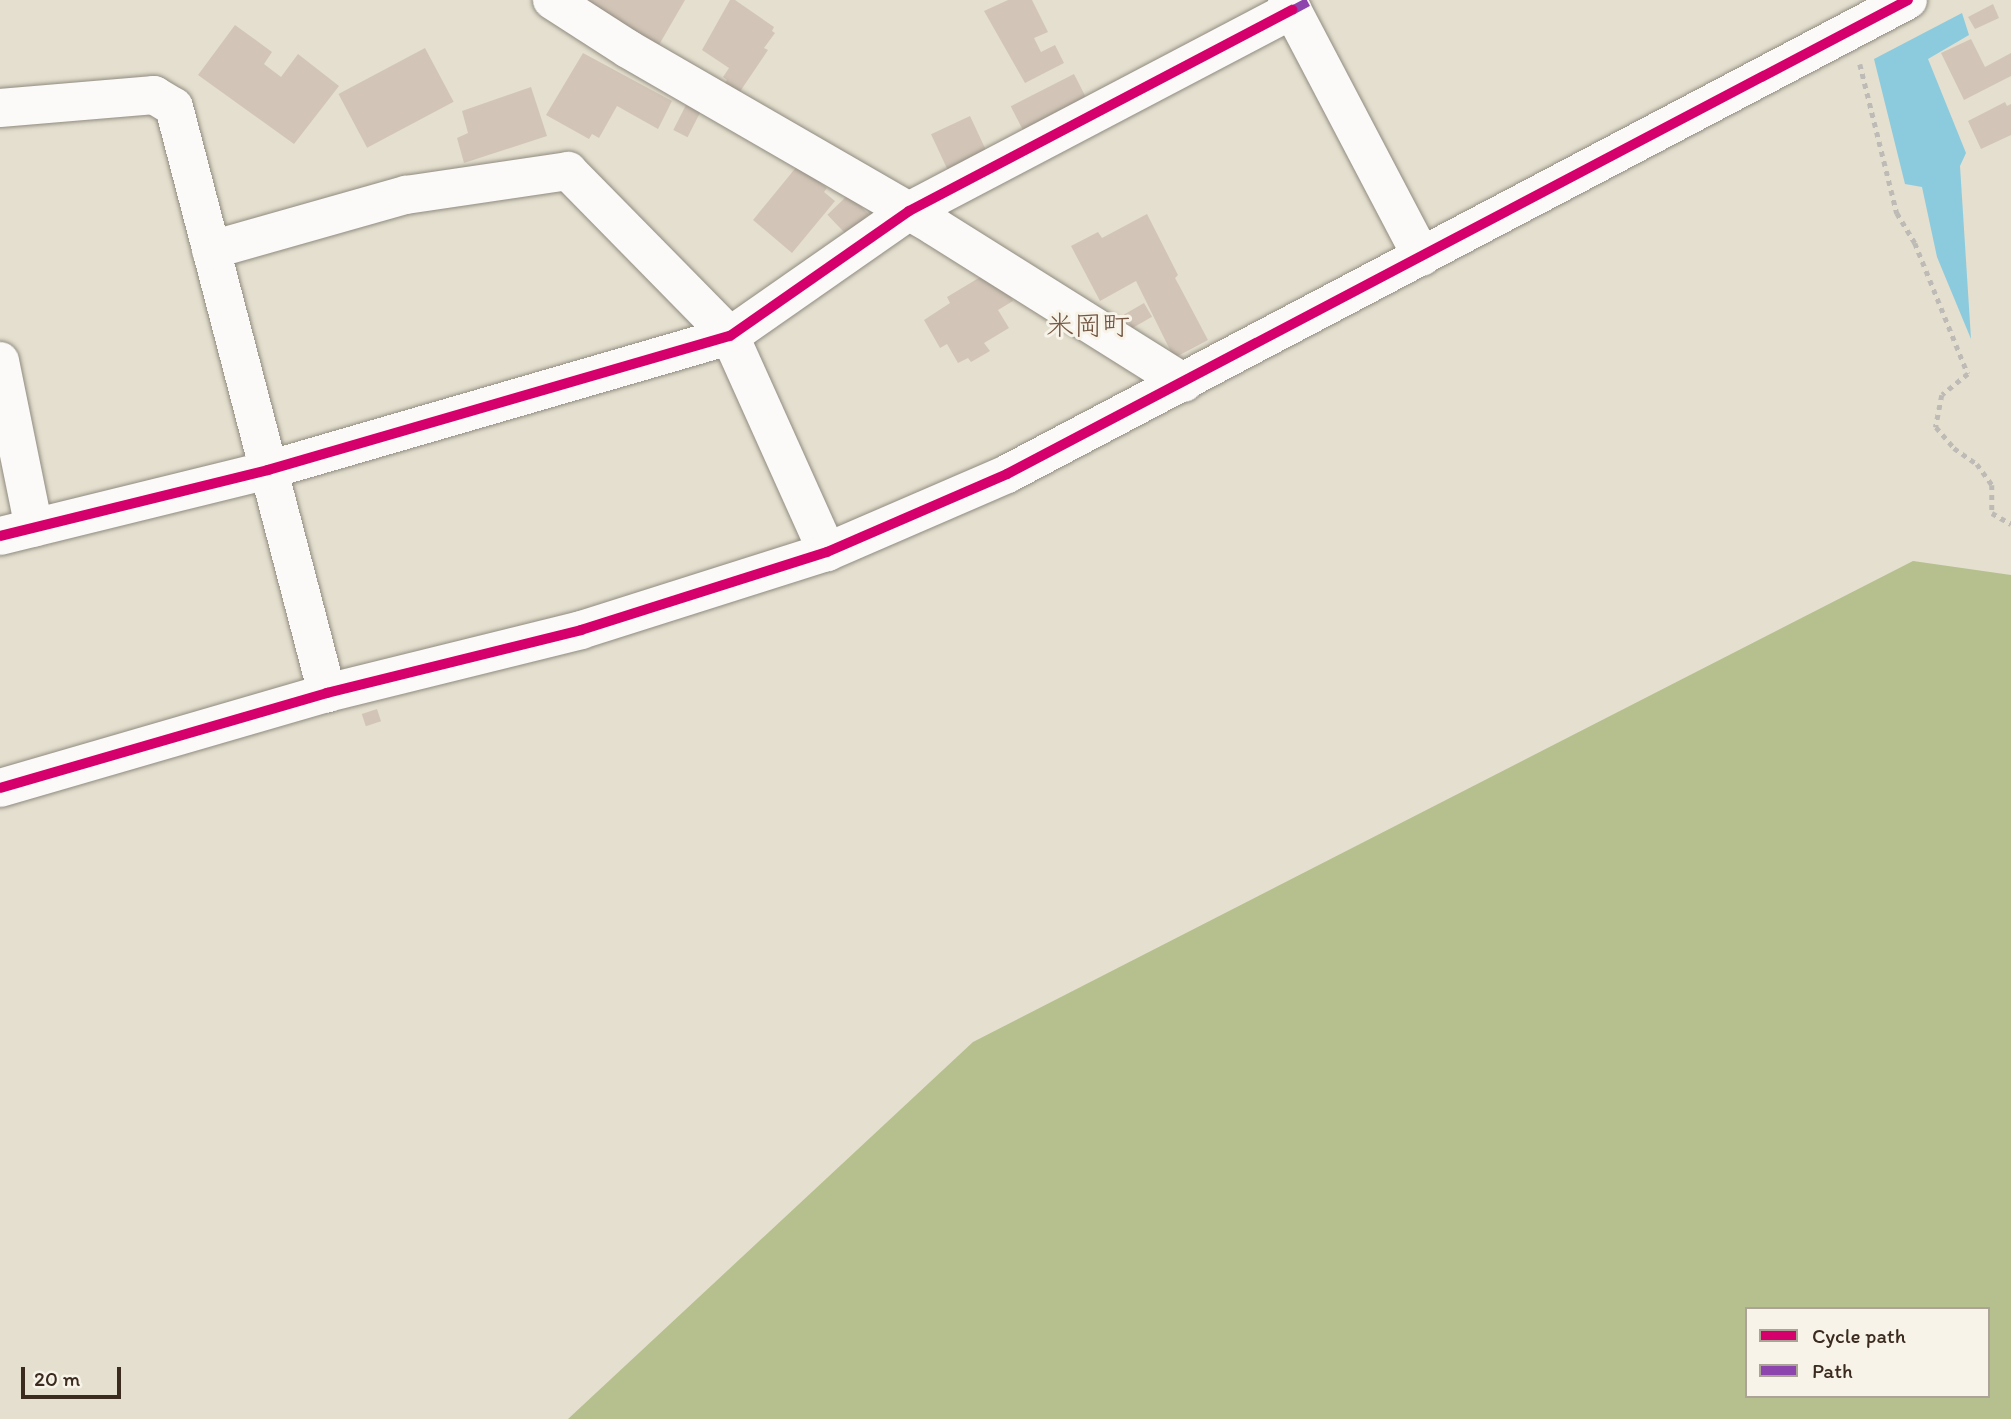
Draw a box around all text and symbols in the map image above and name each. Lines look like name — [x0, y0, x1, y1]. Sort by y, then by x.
district label: 米岡町 — [1046, 308, 1130, 342]
legend — [1745, 1307, 1990, 1398]
text: Cycle path — [1812, 1323, 1906, 1348]
scale bar — [24, 1352, 124, 1396]
text: Path — [1812, 1358, 1853, 1383]
text: 20 m — [34, 1366, 80, 1391]

